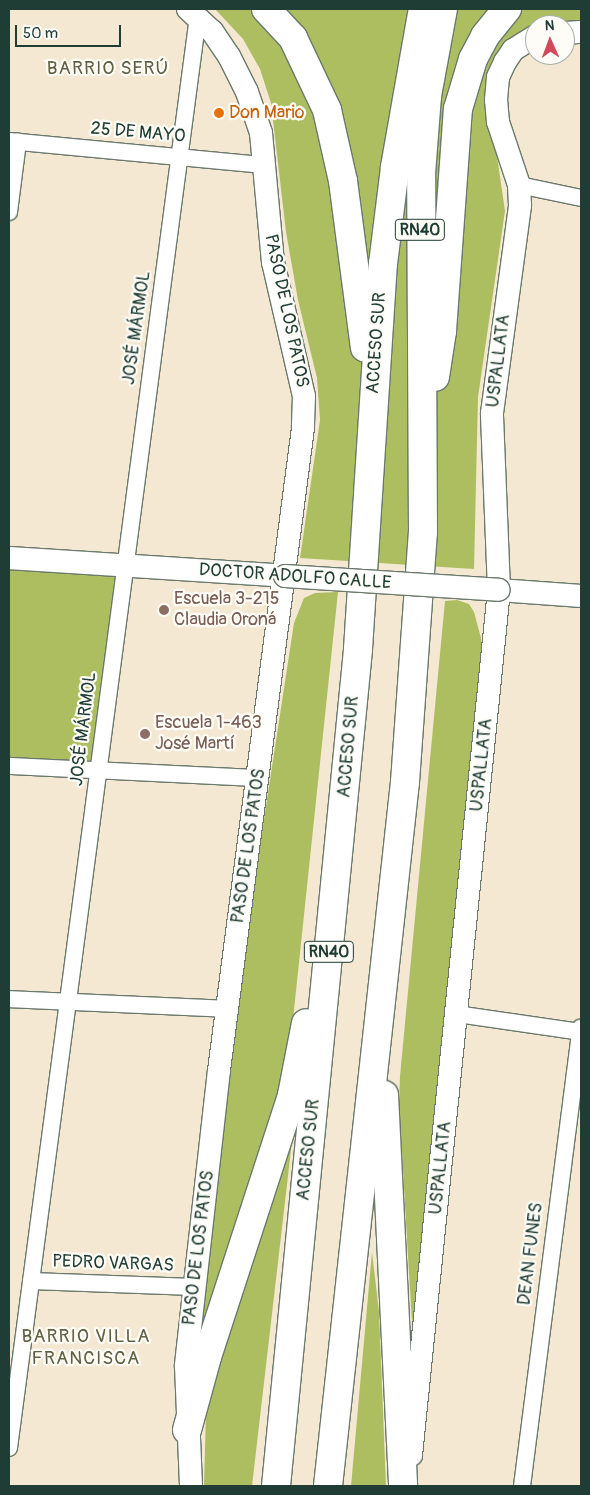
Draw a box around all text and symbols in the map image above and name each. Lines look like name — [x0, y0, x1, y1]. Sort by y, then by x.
scale bar — [18, 15, 124, 47]
north arrow — [525, 15, 575, 65]
text: N — [544, 17, 555, 34]
text: 50 m — [23, 24, 58, 43]
district label: BARRIO SERÚ — [45, 58, 171, 80]
place label: Don Mario — [229, 102, 304, 124]
marker: Don Mario — [213, 107, 225, 119]
street label: 25 DE MAYO — [90, 118, 186, 148]
road number: RN40 — [394, 216, 446, 244]
street label: PASO DE LOS PATOS — [259, 232, 313, 390]
street label: JOSÉ MÁRMOL — [118, 270, 156, 386]
street label: ACCESO SUR — [363, 291, 391, 395]
street label: USPALLATA — [483, 313, 515, 409]
street label: DOCTOR ADOLFO CALLE — [198, 560, 392, 594]
place label: Escuela 3-215 Claudia Oroná — [174, 589, 280, 632]
marker: Escuela 3-215 Claudia Oroná — [158, 604, 170, 616]
street label: JOSÉ MÁRMOL — [66, 671, 102, 787]
street label: ACCESO SUR — [334, 695, 364, 799]
place label: Escuela 1-463 José Martí — [155, 713, 262, 756]
street label: USPALLATA — [466, 717, 498, 813]
marker: Escuela 1-463 José Martí — [139, 728, 151, 740]
street label: PASO DE LOS PATOS — [227, 767, 271, 925]
road number: RN40 — [303, 939, 355, 966]
street label: ACCESO SUR — [293, 1098, 325, 1202]
street label: USPALLATA — [425, 1120, 457, 1216]
street label: PASO DE LOS PATOS — [179, 1169, 219, 1327]
street label: DEAN FUNES — [514, 1201, 548, 1307]
street label: PEDRO VARGAS — [52, 1251, 174, 1277]
district label: BARRIO VILLA FRANCISCA — [20, 1326, 152, 1370]

